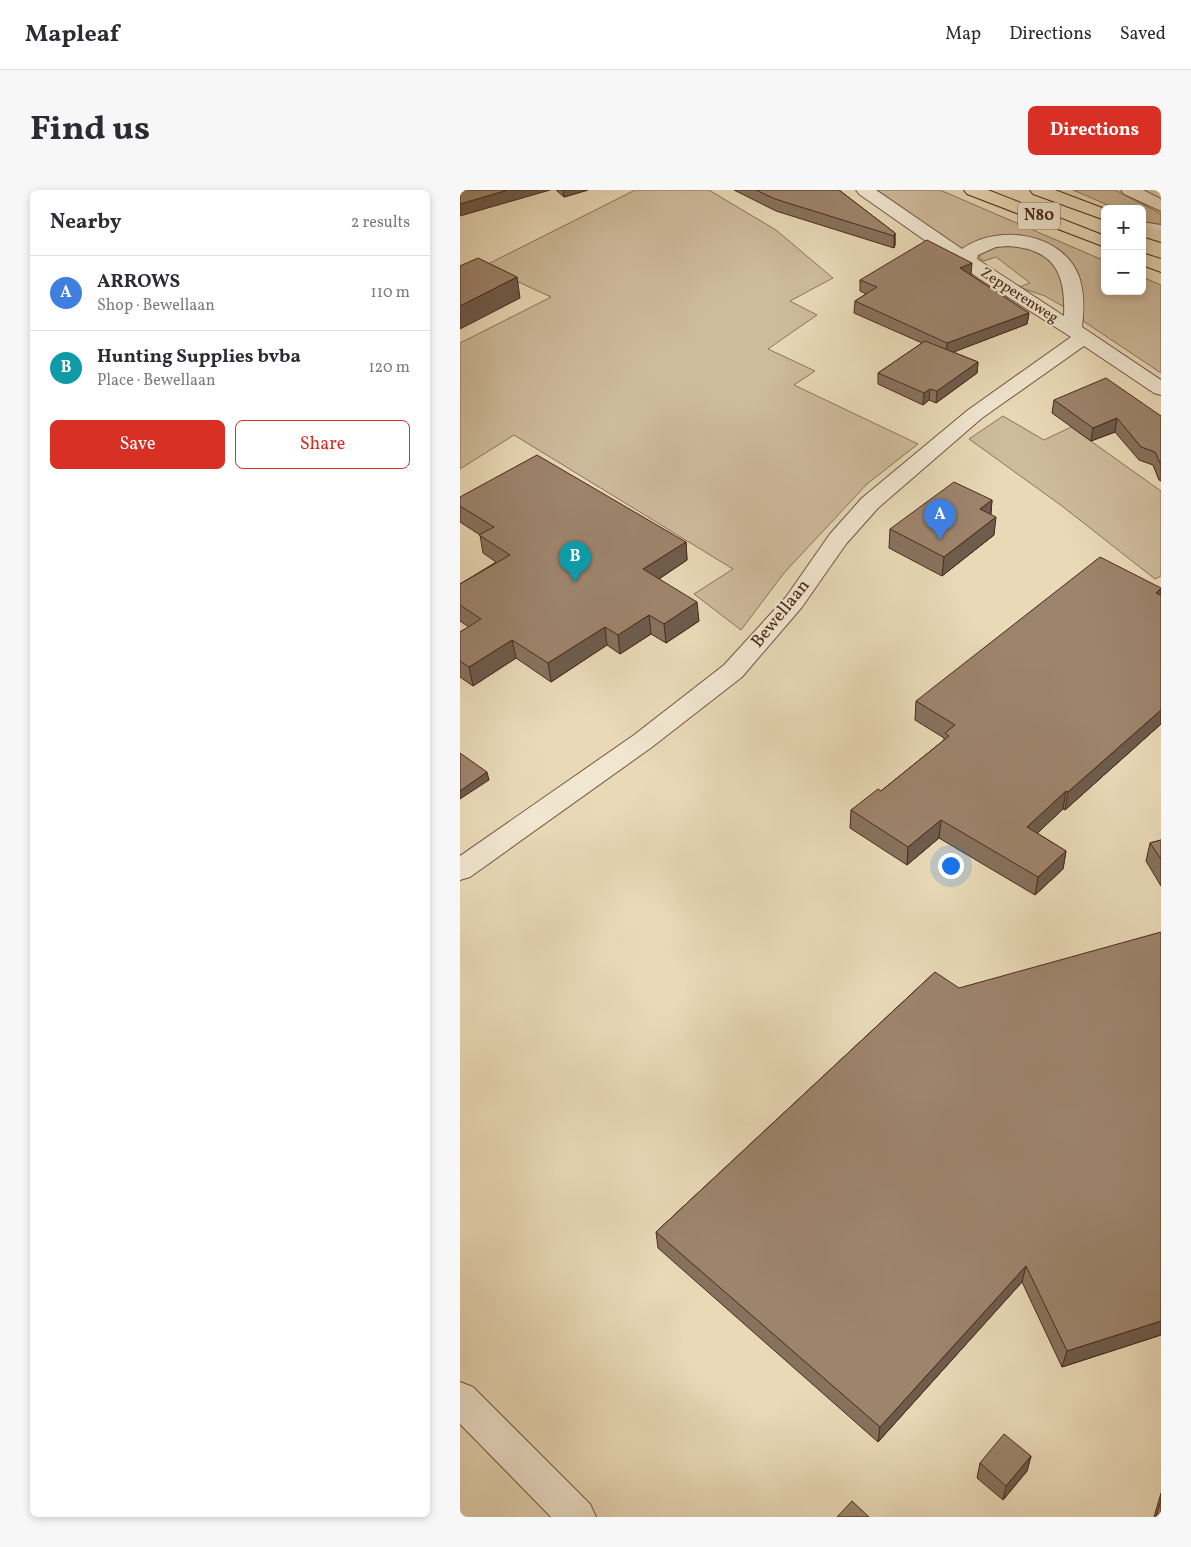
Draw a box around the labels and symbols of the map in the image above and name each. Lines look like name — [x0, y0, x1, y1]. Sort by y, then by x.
road number: N80 — [1018, 202, 1060, 230]
street label: Zepperenweg — [976, 263, 1062, 329]
pin: A — [924, 499, 956, 540]
pin: B — [559, 541, 591, 582]
street label: Bewellaan — [746, 574, 816, 653]
your location — [938, 853, 964, 879]

